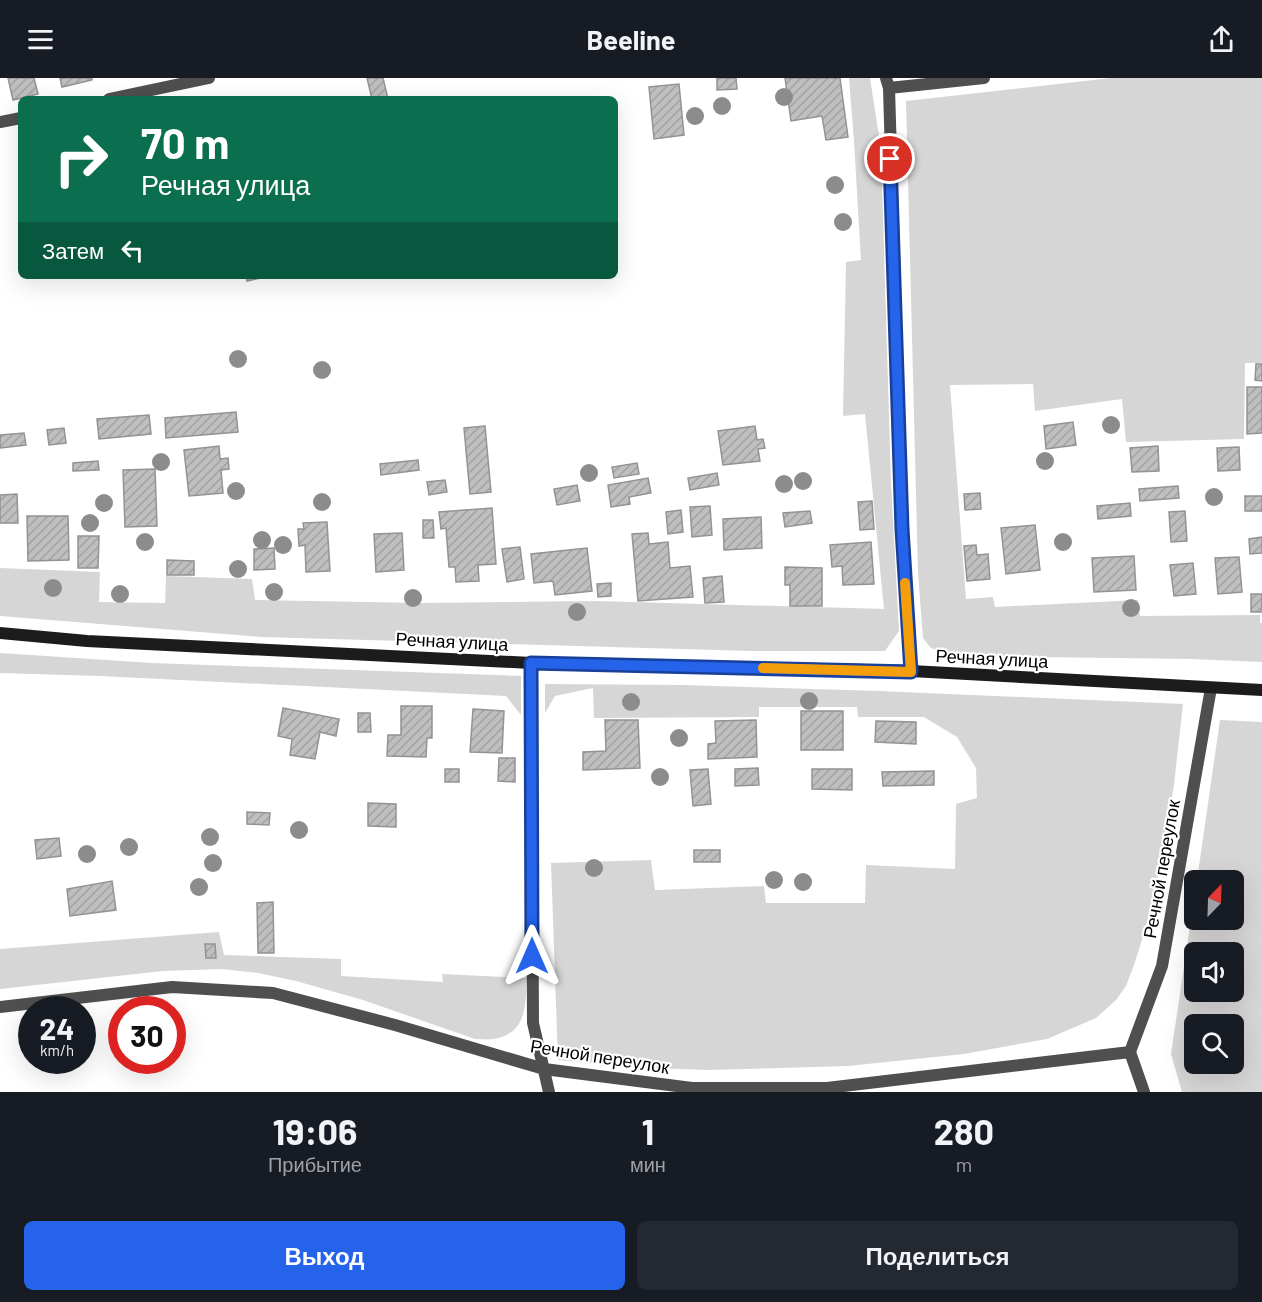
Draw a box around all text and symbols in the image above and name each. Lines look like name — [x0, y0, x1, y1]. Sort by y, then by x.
icon: menu — [24, 23, 57, 56]
text: Beeline — [586, 23, 676, 55]
icon: share — [1205, 23, 1238, 56]
text: 70 m — [141, 117, 229, 167]
icon: right — [42, 120, 120, 198]
pin — [864, 133, 915, 184]
icon: arrive — [873, 142, 906, 175]
text: Речная улица — [141, 168, 310, 200]
icon: left — [116, 234, 149, 267]
text: Затем — [42, 237, 104, 263]
street label: Речная улица — [395, 627, 510, 655]
street label: Речная улица — [935, 644, 1050, 672]
street label: Речной переулок — [1138, 798, 1184, 940]
north arrow — [1184, 870, 1244, 930]
map controls — [1184, 870, 1244, 1074]
position arrow — [500, 924, 564, 988]
button: sound — [1184, 942, 1244, 1002]
speed limit sign: 30 — [108, 996, 186, 1074]
text: 24 — [40, 1010, 74, 1046]
button: search — [1184, 1014, 1244, 1074]
street label: Речной переулок — [529, 1034, 671, 1078]
text: km/h — [40, 1041, 74, 1059]
text: 19:06 — [273, 1109, 357, 1152]
text: 1 — [642, 1109, 654, 1152]
text: 280 — [934, 1109, 994, 1152]
text: Прибытие — [268, 1152, 362, 1176]
text: мин — [630, 1152, 666, 1176]
text: m — [956, 1152, 972, 1176]
button: Выход — [24, 1221, 625, 1290]
button: Поделиться — [637, 1221, 1238, 1290]

